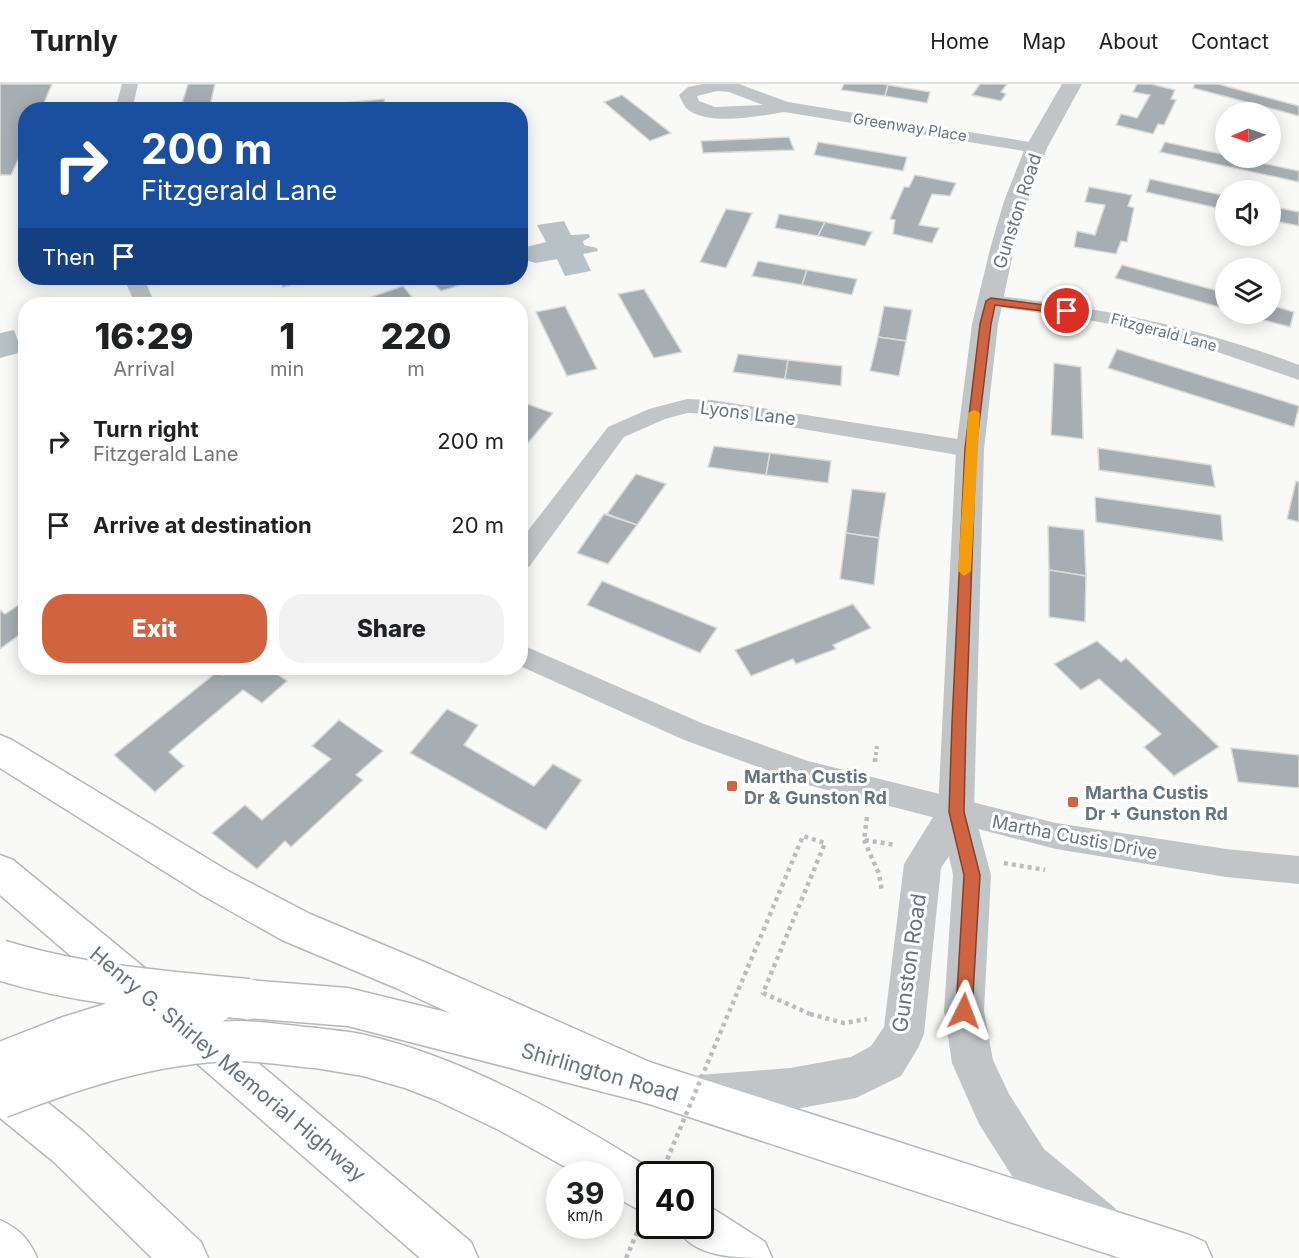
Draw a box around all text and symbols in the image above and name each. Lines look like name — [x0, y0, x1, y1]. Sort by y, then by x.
text: Turnly — [30, 24, 118, 58]
text: Home — [930, 29, 989, 54]
text: Map — [1022, 29, 1066, 54]
text: About — [1099, 29, 1158, 54]
text: Contact — [1191, 29, 1269, 54]
north arrow — [1215, 102, 1281, 168]
map controls — [1215, 102, 1281, 324]
street label: Greenway Place — [852, 109, 968, 145]
text: 200 m — [141, 123, 272, 174]
icon: right — [42, 126, 120, 204]
street label: Gunston Road — [988, 151, 1046, 271]
text: Fitzgerald Lane — [141, 174, 337, 207]
button: sound — [1215, 180, 1281, 246]
icon: arrive — [107, 240, 140, 273]
text: Then — [42, 244, 95, 270]
button: layers — [1215, 258, 1281, 324]
pin — [1041, 285, 1092, 336]
icon: arrive — [1050, 294, 1083, 327]
street label: Fitzgerald Lane — [1109, 309, 1219, 355]
text: 16:29 — [94, 314, 194, 358]
text: 1 — [279, 314, 295, 358]
text: 220 — [381, 314, 452, 358]
text: Arrival — [113, 357, 175, 381]
text: min — [270, 357, 304, 381]
text: m — [407, 357, 425, 381]
street label: Lyons Lane — [699, 397, 797, 429]
text: Turn right — [93, 416, 199, 442]
icon: right — [42, 425, 75, 458]
text: 200 m — [437, 428, 504, 454]
text: Fitzgerald Lane — [93, 442, 238, 466]
icon: arrive — [42, 509, 75, 542]
text: Arrive at destination — [93, 512, 312, 538]
text: 20 m — [451, 512, 504, 538]
button: Exit — [42, 594, 267, 663]
button: Share — [279, 594, 504, 663]
place label: Martha Custis Dr & Gunston Rd — [744, 766, 887, 808]
marker: Martha Custis Dr & Gunston Rd — [725, 779, 739, 793]
place label: Martha Custis Dr + Gunston Rd — [1085, 782, 1228, 824]
marker: Martha Custis Dr + Gunston Rd — [1066, 795, 1080, 809]
street label: Martha Custis Drive — [991, 811, 1159, 863]
street label: Gunston Road — [887, 892, 931, 1034]
street label: Henry G. Shirley Memorial Highway — [85, 941, 371, 1187]
position arrow — [932, 979, 996, 1043]
street label: Shirlington Road — [518, 1038, 682, 1106]
speed limit sign: 40 — [636, 1161, 714, 1239]
text: 39 — [566, 1175, 604, 1211]
text: km/h — [567, 1206, 603, 1225]

